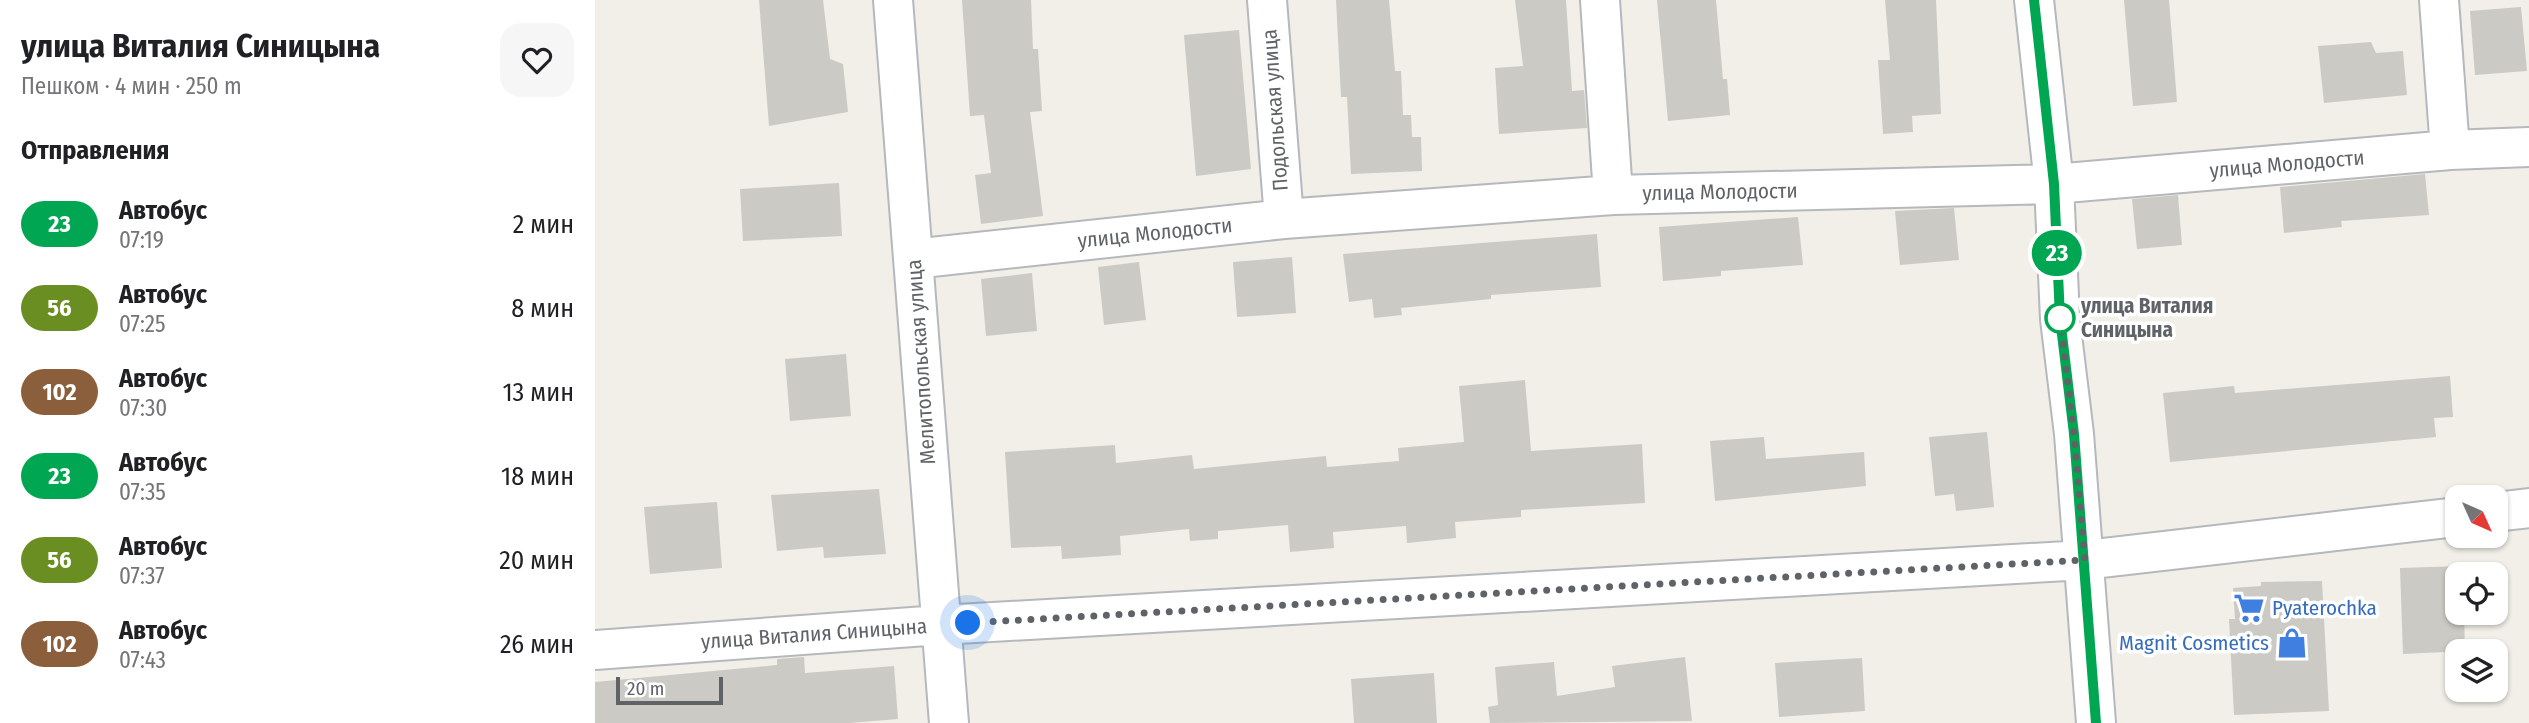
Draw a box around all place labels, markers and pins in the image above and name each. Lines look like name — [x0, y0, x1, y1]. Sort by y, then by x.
place label: улица Виталия Синицына — [2080, 293, 2213, 343]
marker: улица Виталия Синицына — [2045, 303, 2075, 333]
supermarket icon: Pyaterochka — [2232, 591, 2266, 625]
place label: Pyaterochka — [2272, 595, 2377, 621]
shop icon: Magnit Cosmetics — [2275, 626, 2309, 660]
place label: Magnit Cosmetics — [2119, 630, 2269, 656]

